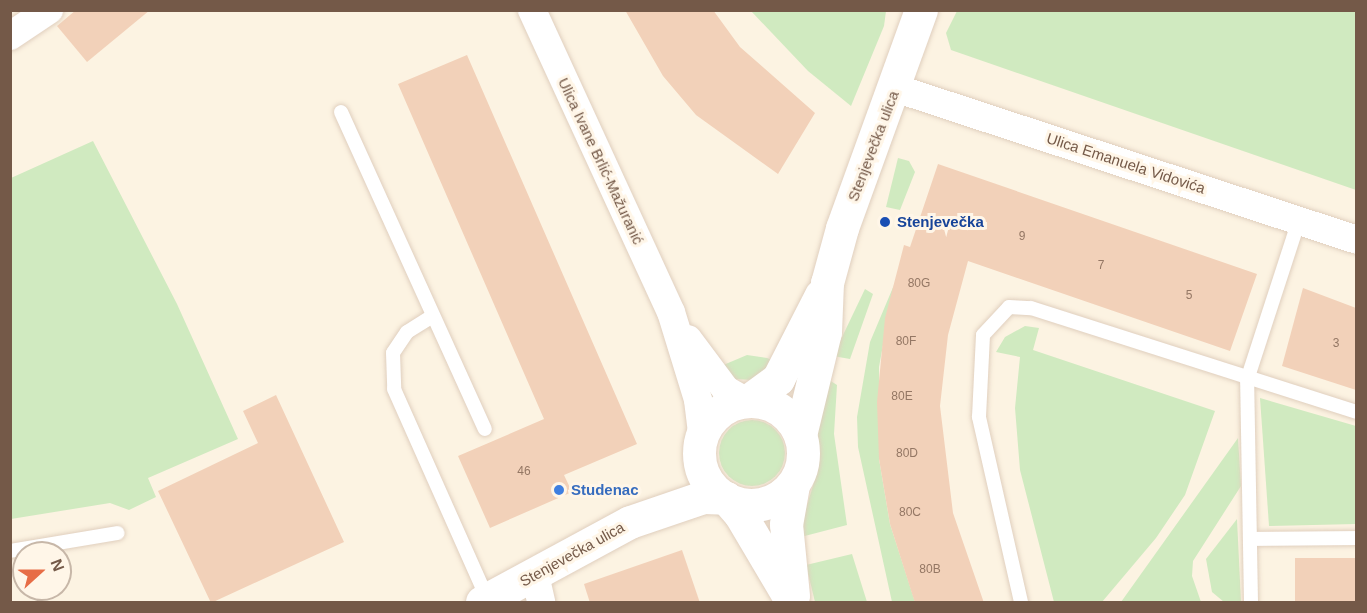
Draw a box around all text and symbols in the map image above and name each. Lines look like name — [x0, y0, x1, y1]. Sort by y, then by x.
street label: Ulica Ivane Brlić-Mažuranić — [554, 75, 648, 247]
street label: Stenjevečka ulica — [844, 88, 902, 204]
street label: Ulica Emanuela Vidovića — [1044, 129, 1208, 197]
place label: Stenjevečka — [897, 213, 984, 231]
marker: Stenjevečka — [878, 215, 892, 229]
house number: 9 — [1019, 230, 1025, 244]
house number: 7 — [1098, 259, 1104, 273]
house number: 80G — [908, 277, 930, 291]
house number: 5 — [1186, 289, 1192, 303]
house number: 80F — [896, 335, 916, 349]
house number: 3 — [1333, 337, 1339, 351]
house number: 80E — [891, 390, 913, 404]
house number: 80D — [896, 447, 918, 461]
house number: 46 — [517, 465, 531, 479]
place label: Studenac — [571, 481, 639, 499]
marker: Studenac — [552, 483, 566, 497]
house number: 80C — [899, 506, 921, 520]
street label: Stenjevečka ulica — [517, 518, 627, 590]
north arrow — [12, 541, 72, 601]
text: N — [47, 557, 67, 574]
house number: 80B — [919, 563, 941, 577]

